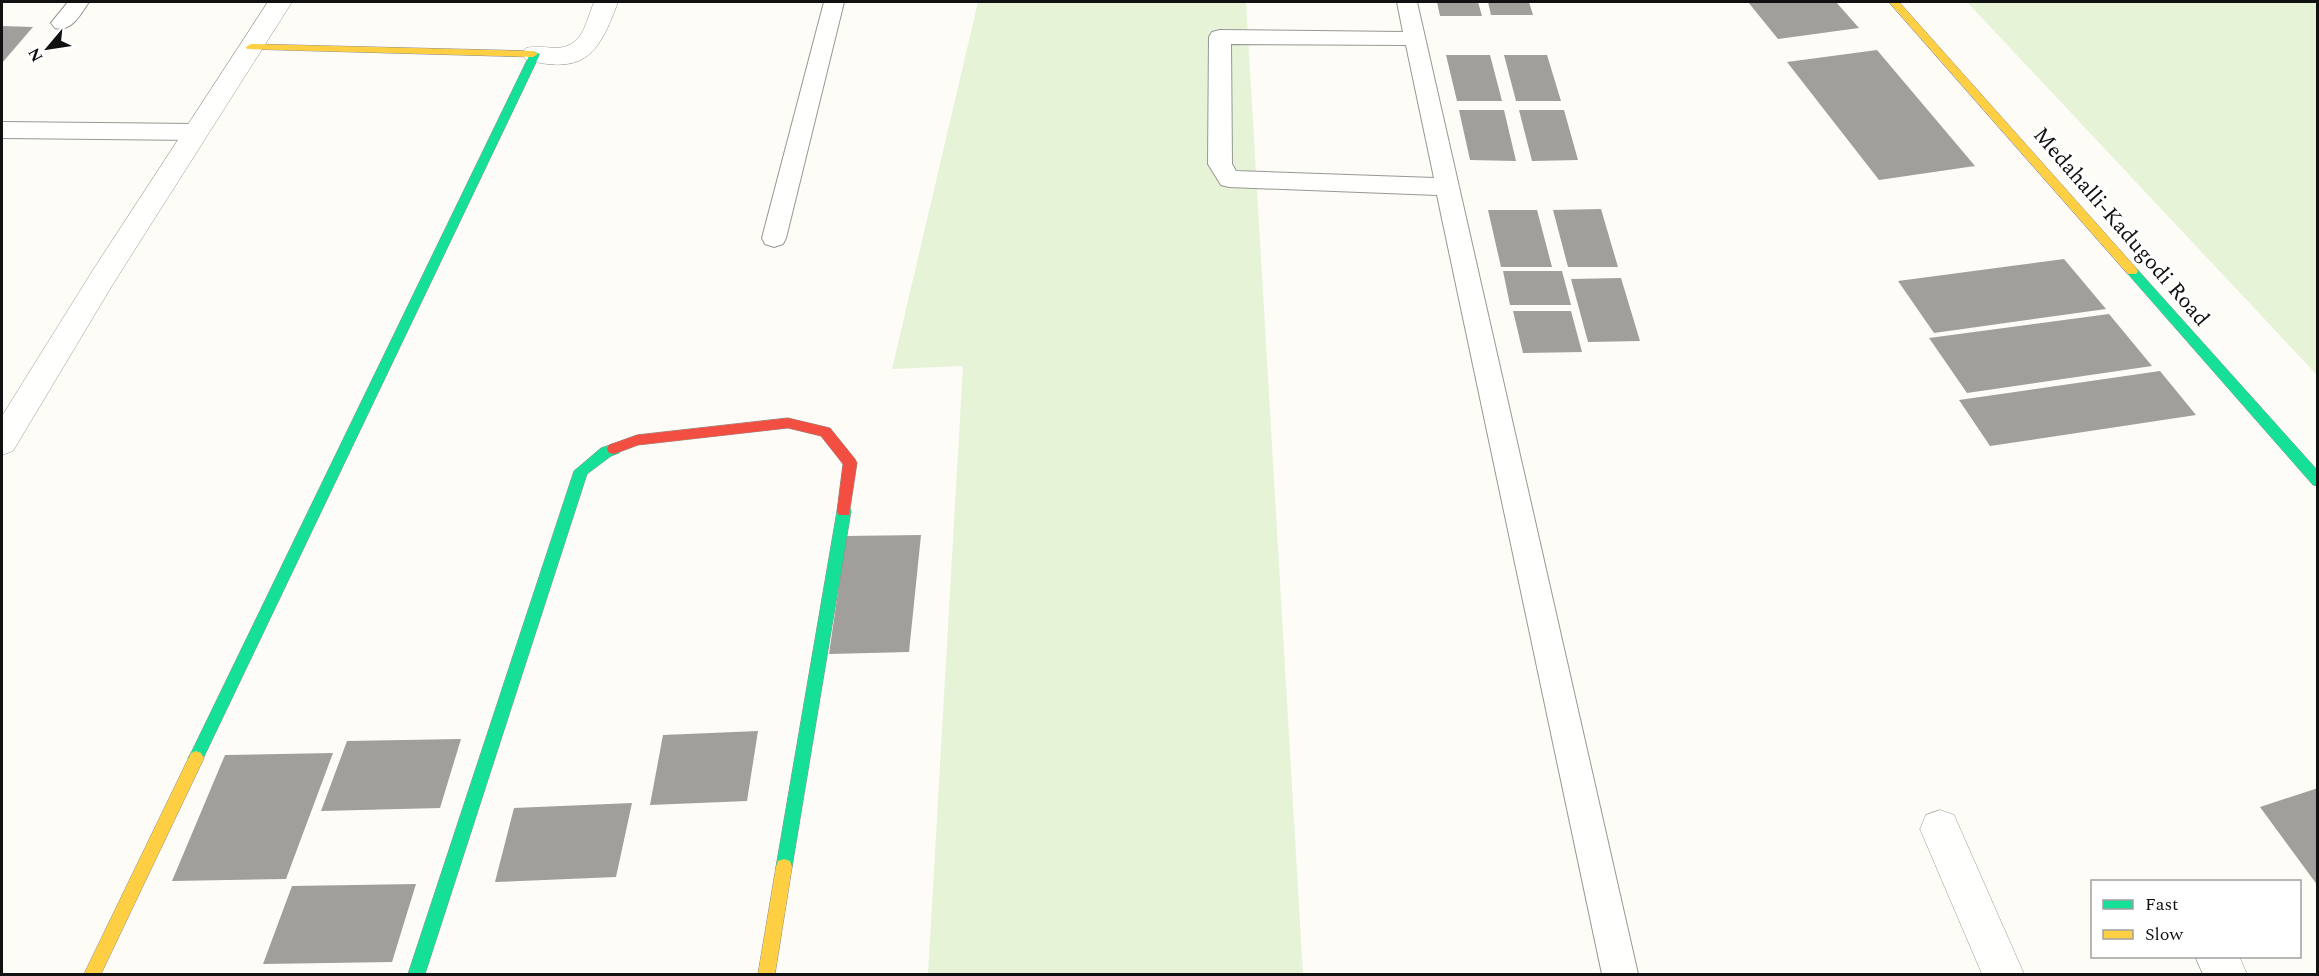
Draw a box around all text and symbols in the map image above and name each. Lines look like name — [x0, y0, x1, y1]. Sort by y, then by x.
north arrow — [18, 18, 78, 78]
text: N — [22, 43, 49, 66]
street label: Medahalli-Kadugodi Road — [2025, 120, 2217, 334]
legend — [2091, 880, 2301, 958]
text: Fast — [2145, 891, 2178, 918]
text: Slow — [2145, 921, 2184, 948]

